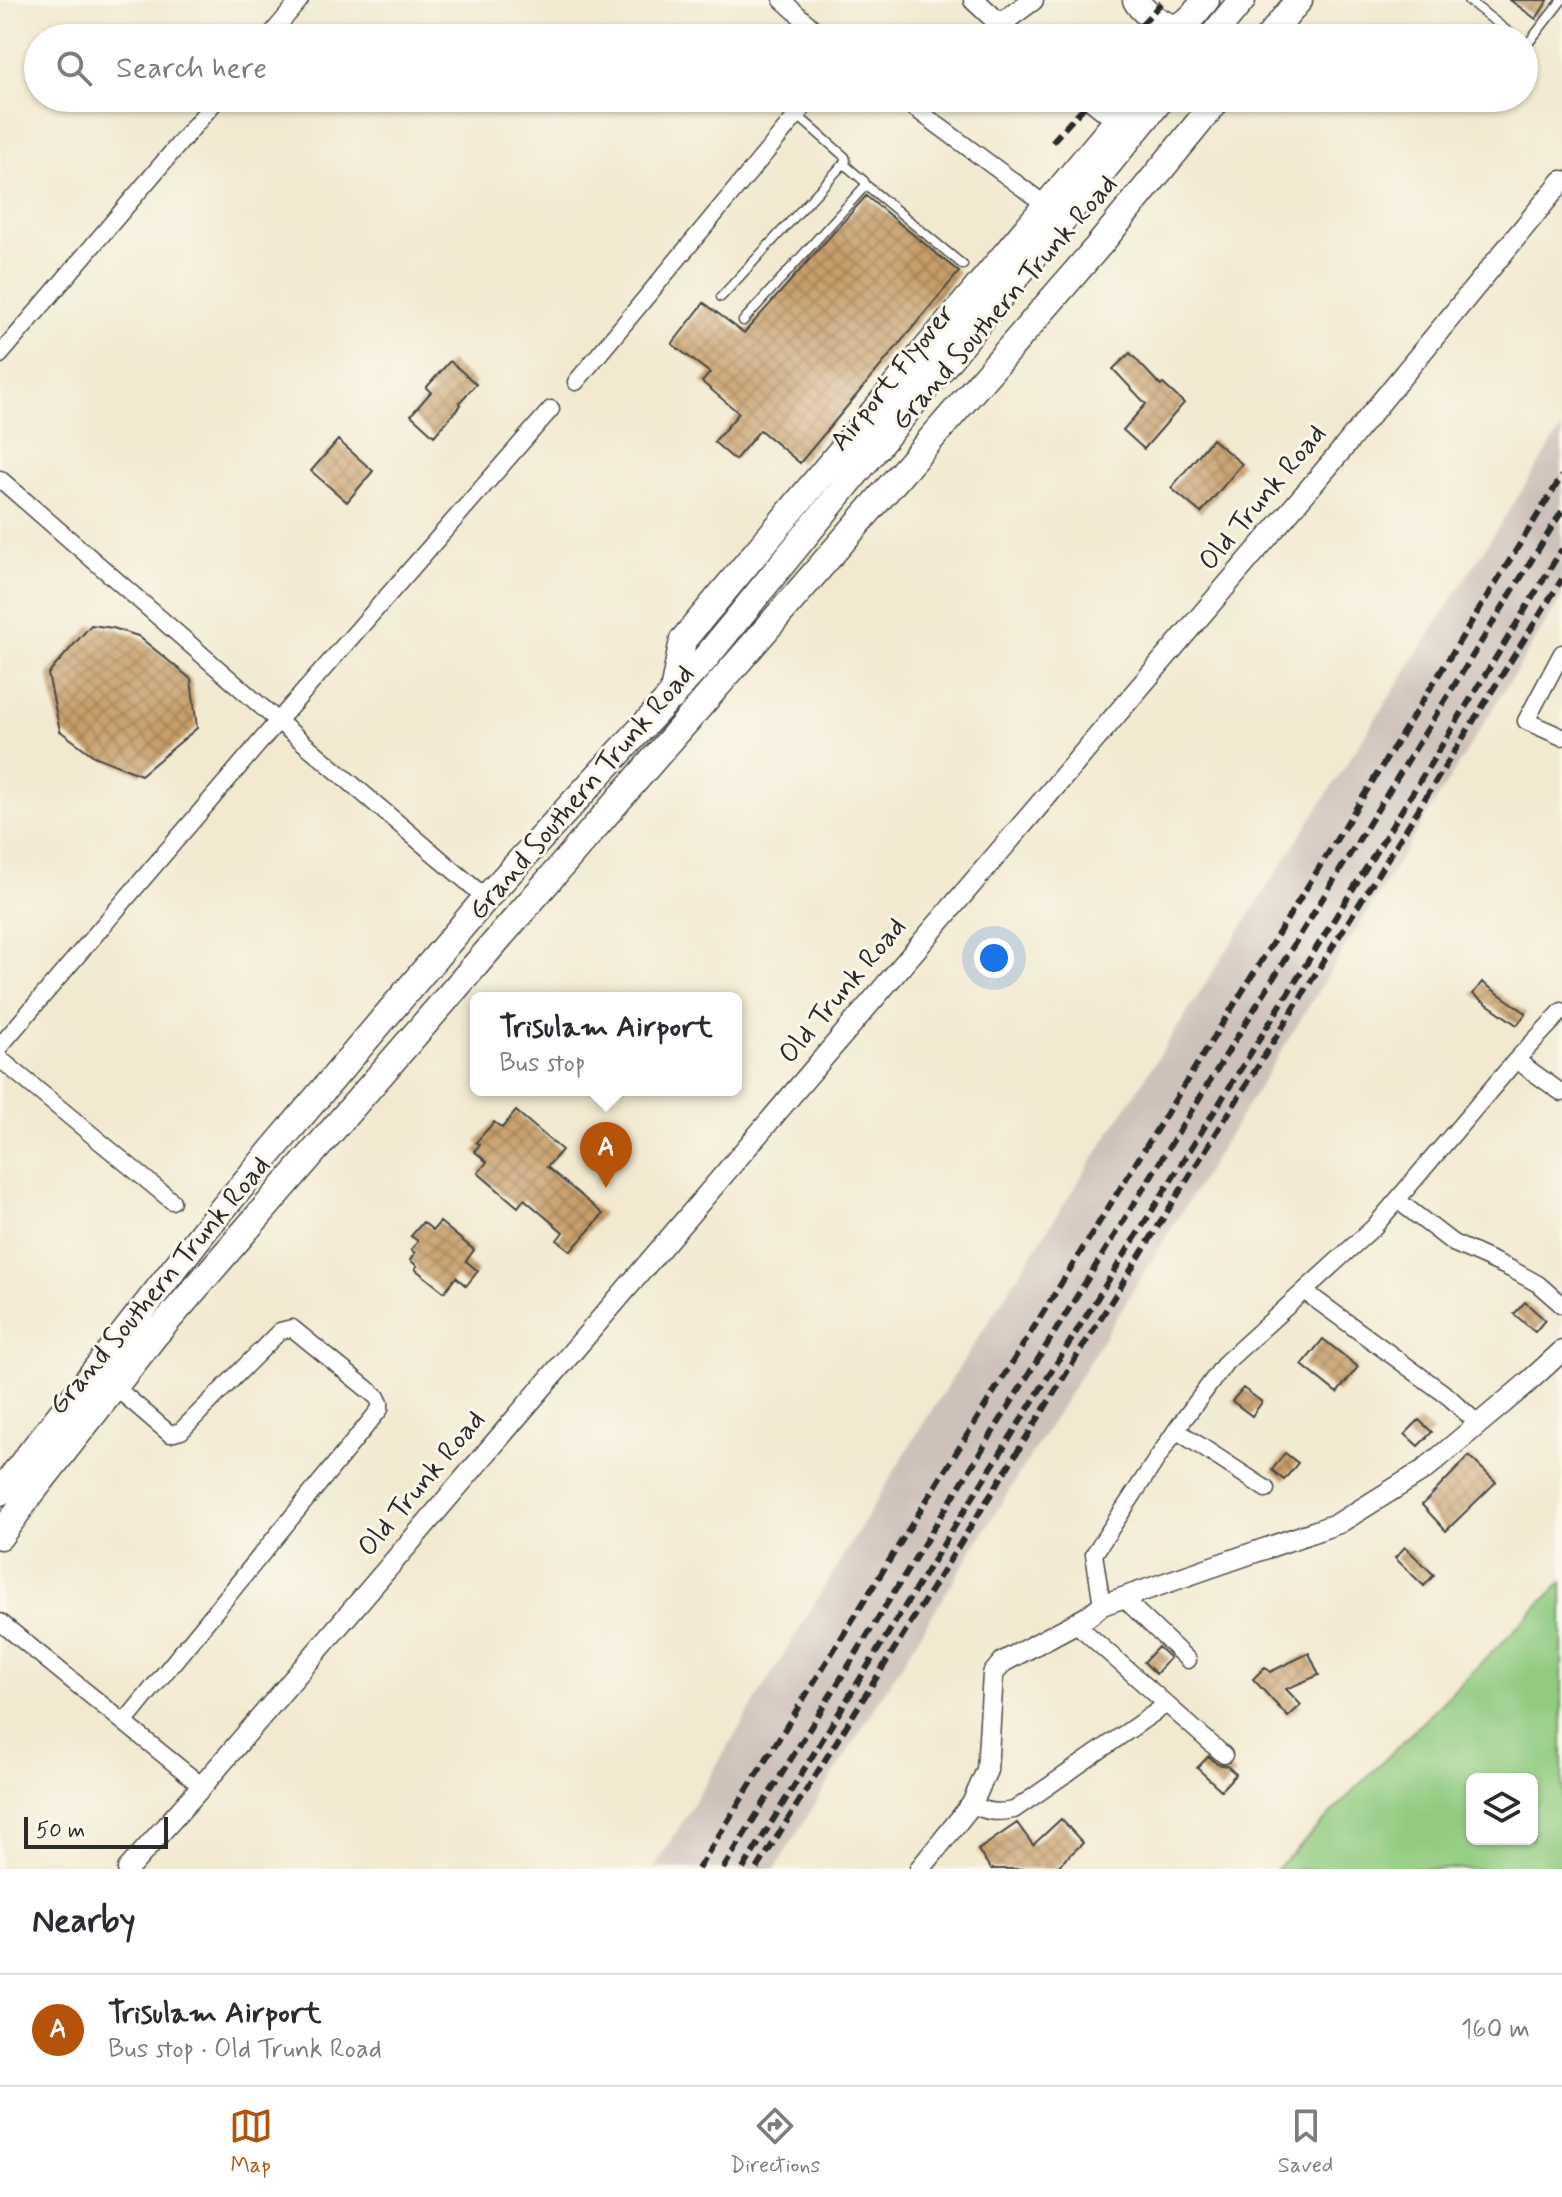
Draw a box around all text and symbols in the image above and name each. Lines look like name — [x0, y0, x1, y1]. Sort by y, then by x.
search box — [24, 24, 1538, 112]
icon: search — [52, 46, 96, 90]
text: Search here — [116, 49, 267, 88]
street label: Grand Southern Trunk Road — [884, 167, 1126, 439]
street label: Airport Flyover — [822, 297, 964, 459]
street label: Old Trunk Road — [1191, 417, 1335, 579]
street label: Grand Southern Trunk Road — [461, 657, 703, 929]
street label: Old Trunk Road — [771, 910, 915, 1072]
your location — [974, 938, 1014, 978]
popup — [470, 992, 742, 1096]
text: Trisulam Airport — [499, 1008, 713, 1047]
text: Bus stop — [499, 1047, 585, 1081]
pin: A — [580, 1122, 632, 1188]
street label: Grand Southern Trunk Road — [41, 1149, 279, 1423]
street label: Old Trunk Road — [350, 1403, 494, 1565]
map controls — [1466, 1773, 1538, 1845]
button: layers — [1466, 1773, 1538, 1845]
scale bar — [24, 1813, 168, 1849]
text: 50 m — [36, 1817, 85, 1845]
text: Nearby — [32, 1899, 136, 1944]
text: Trisulam Airport — [108, 1994, 321, 2033]
text: A — [49, 2013, 67, 2047]
text: 160 m — [1461, 2013, 1530, 2047]
text: Bus stop · Old Trunk Road — [108, 2033, 382, 2067]
tab: Map — [229, 2104, 273, 2180]
tab: Directions — [730, 2104, 820, 2180]
tab: Saved — [1278, 2104, 1333, 2180]

